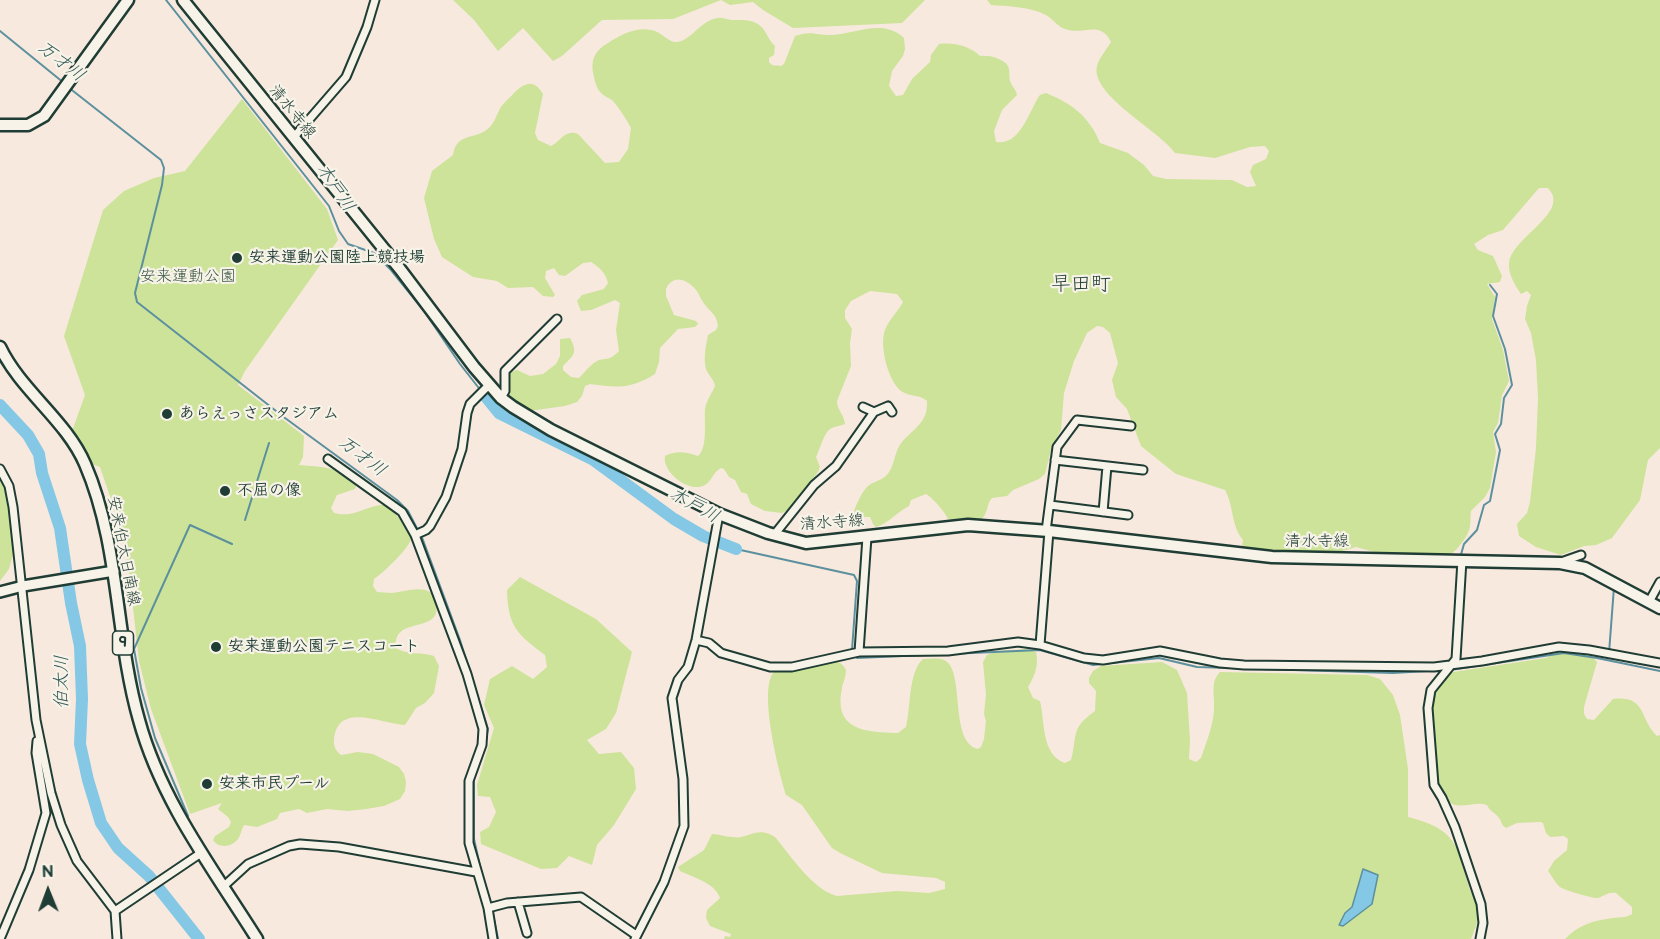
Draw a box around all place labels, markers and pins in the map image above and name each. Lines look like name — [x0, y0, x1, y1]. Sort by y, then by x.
place label: 安来運動公園陸上競技場 — [249, 248, 425, 268]
marker: 安来運動公園陸上競技場 — [230, 251, 244, 265]
place label: あらえっさスタジアム — [179, 404, 339, 424]
marker: あらえっさスタジアム — [160, 407, 174, 421]
place label: 不屈の像 — [237, 481, 301, 501]
marker: 不屈の像 — [218, 484, 232, 498]
place label: 安来運動公園テニスコート — [228, 637, 420, 657]
marker: 安来運動公園テニスコート — [209, 640, 223, 654]
place label: 安来市民プール — [219, 774, 330, 794]
marker: 安来市民プール — [200, 777, 214, 791]

